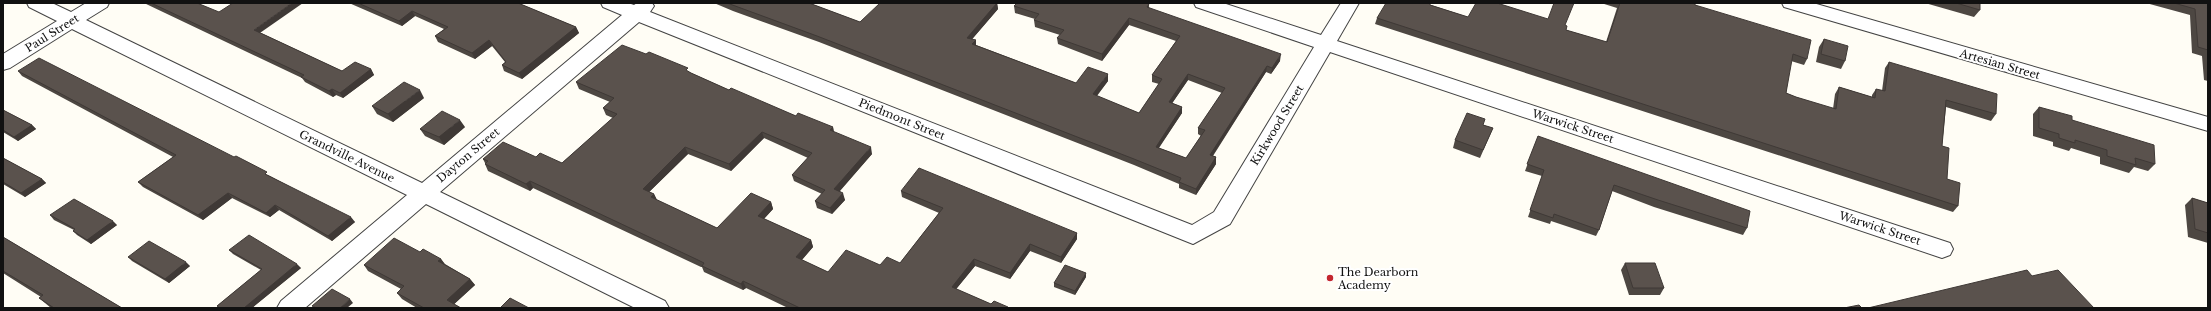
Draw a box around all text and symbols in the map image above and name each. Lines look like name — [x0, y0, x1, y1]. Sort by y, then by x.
street label: Paul Street — [23, 11, 82, 55]
street label: Artesian Street — [1957, 46, 2043, 82]
street label: Kirkwood Street — [1247, 81, 1307, 168]
street label: Piedmont Street — [857, 95, 948, 143]
street label: Warwick Street — [1529, 106, 1616, 146]
street label: Dayton Street — [434, 124, 503, 185]
street label: Grandville Avenue — [297, 127, 397, 185]
street label: Warwick Street — [1836, 208, 1923, 248]
place label: The Dearborn Academy — [1337, 265, 1419, 292]
marker: The Dearborn Academy — [1325, 273, 1335, 283]

